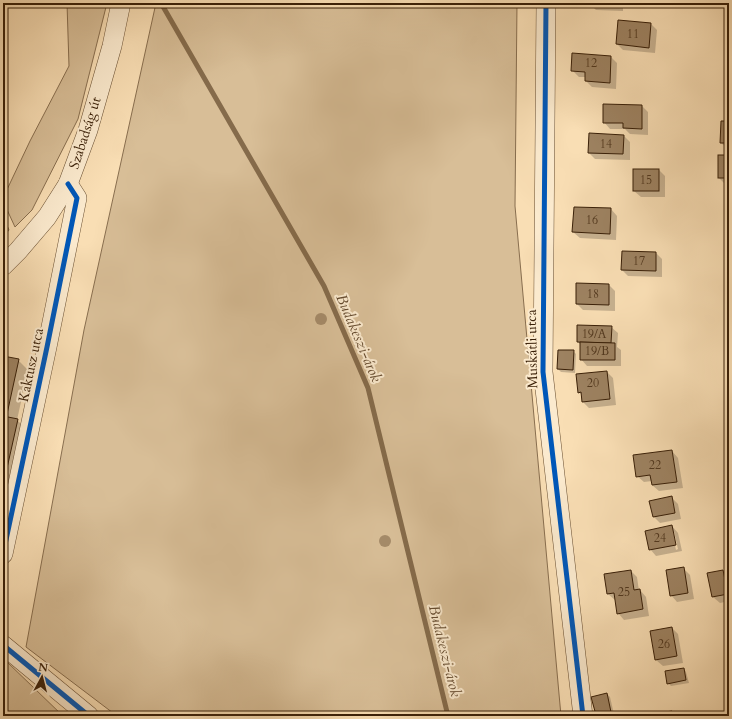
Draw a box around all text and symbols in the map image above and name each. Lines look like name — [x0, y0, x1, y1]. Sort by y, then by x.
house number: 11 — [627, 26, 639, 42]
house number: 12 — [585, 55, 597, 71]
street label: Szabadság út — [64, 94, 106, 171]
house number: 14 — [600, 136, 612, 152]
house number: 15 — [640, 172, 652, 188]
house number: 16 — [586, 212, 598, 228]
house number: 17 — [633, 253, 645, 269]
house number: 18 — [587, 286, 599, 302]
water label: Budakeszi-árok — [331, 291, 387, 386]
street label: Muskátli utca — [522, 309, 542, 389]
street label: Kaktusz utca — [14, 326, 48, 404]
house number: 19/A — [582, 326, 607, 342]
house number: 19/B — [585, 343, 609, 359]
house number: 20 — [587, 375, 599, 391]
house number: 22 — [649, 457, 661, 473]
house number: 24 — [654, 530, 666, 546]
house number: 25 — [618, 584, 630, 600]
water label: Budakeszi-árok — [424, 603, 466, 700]
house number: 26 — [658, 636, 670, 652]
north arrow — [22, 657, 62, 697]
text: N — [38, 660, 49, 676]

